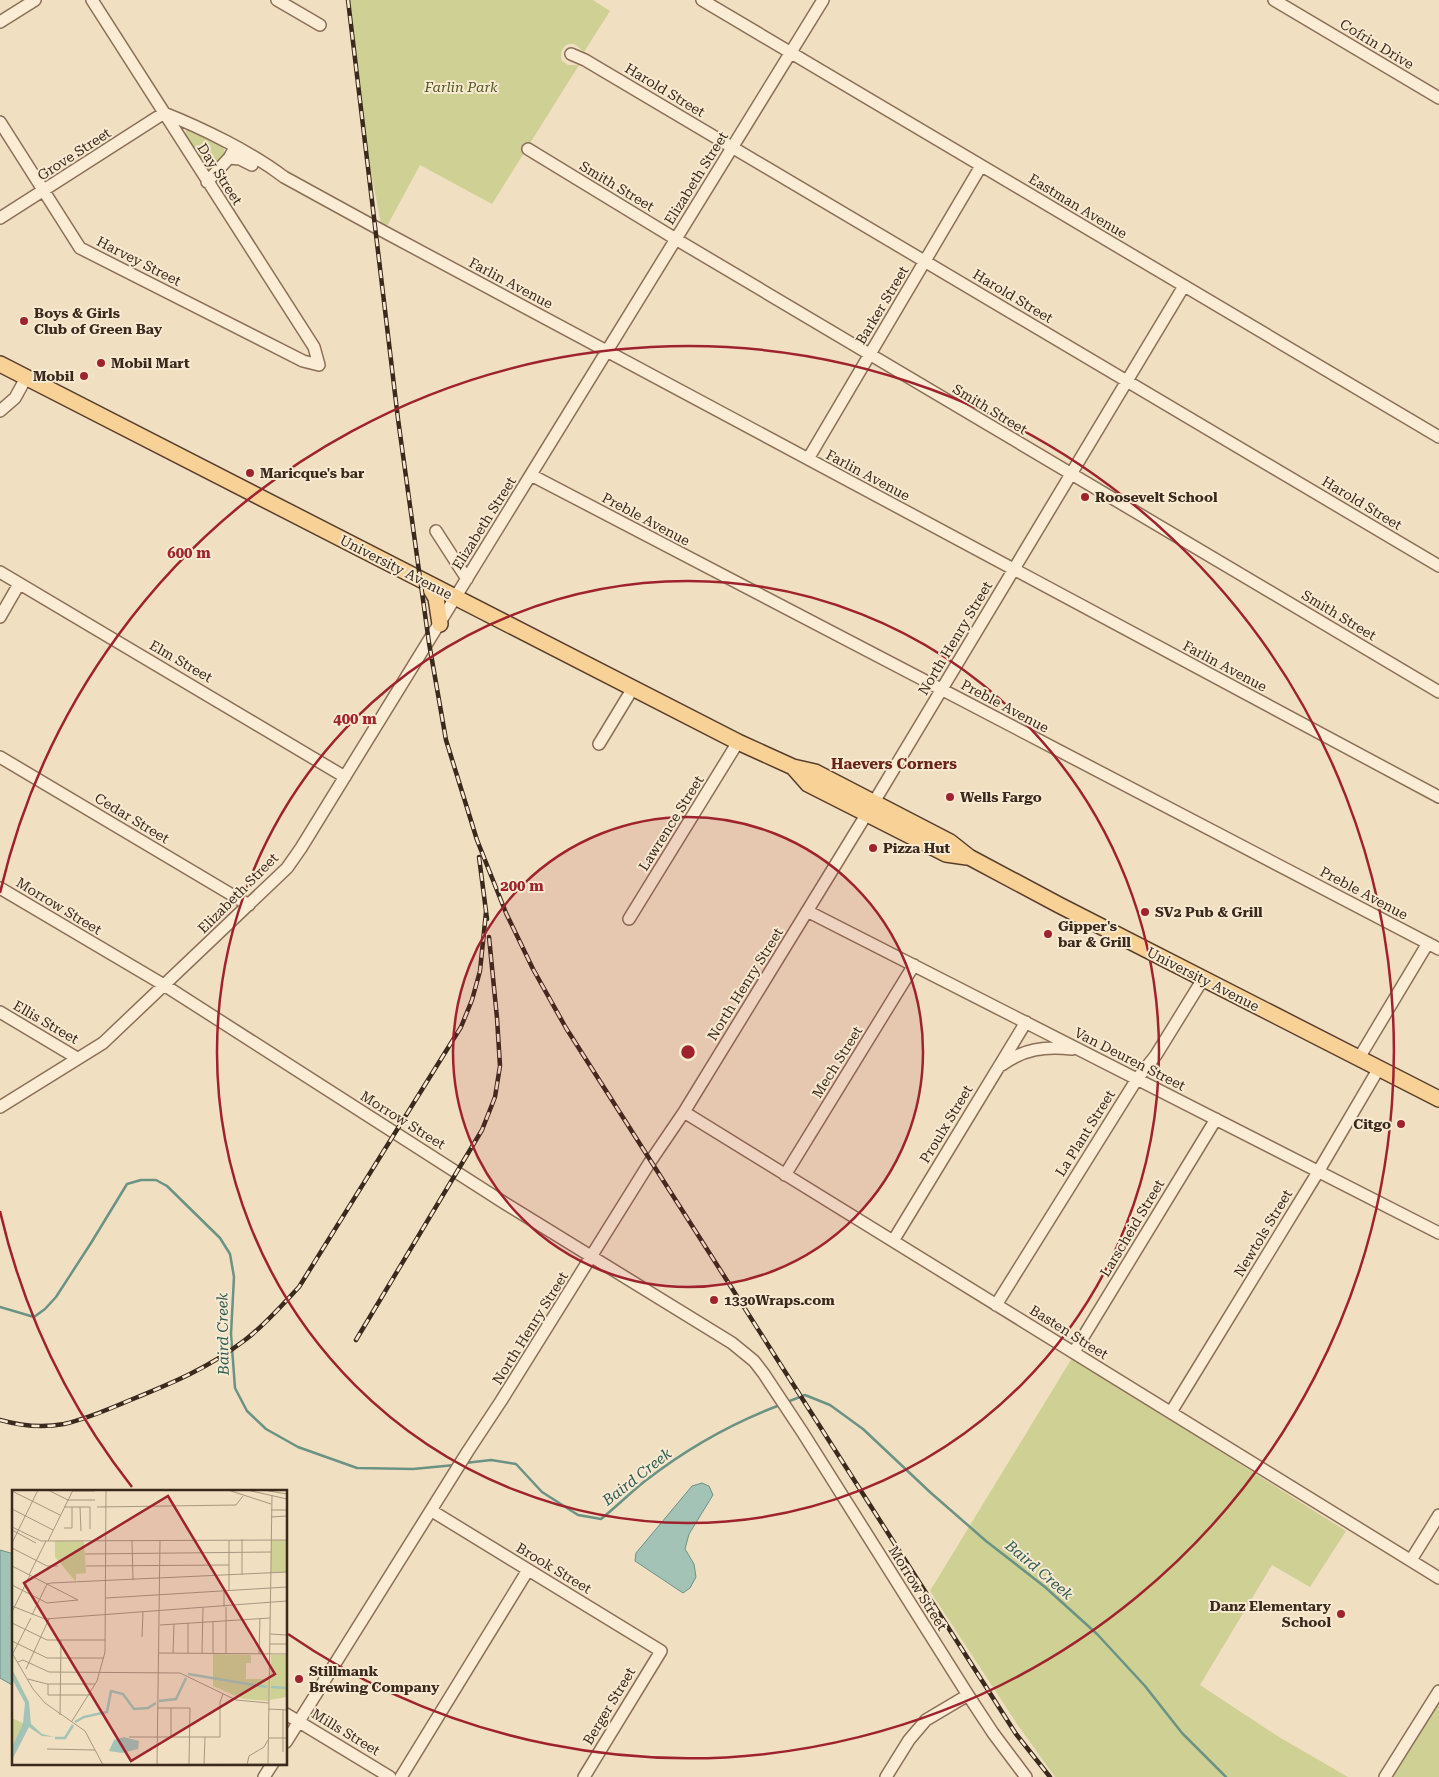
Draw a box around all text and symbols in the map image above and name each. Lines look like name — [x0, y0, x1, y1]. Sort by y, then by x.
street label: Cofrin Drive — [1337, 16, 1417, 72]
street label: Harold Street — [622, 60, 708, 120]
park label: Farlin Park — [423, 79, 498, 95]
street label: Grove Street — [34, 124, 114, 184]
street label: Elizabeth Street — [661, 129, 731, 227]
street label: Day Street — [194, 140, 246, 208]
street label: Smith Street — [577, 158, 657, 214]
street label: Eastman Avenue — [1026, 170, 1130, 242]
street label: Harvey Street — [94, 233, 184, 289]
street label: Farlin Avenue — [466, 254, 556, 312]
street label: Barker Street — [852, 263, 912, 347]
street label: Harold Street — [970, 266, 1056, 326]
place label: Boys & Girls Club of Green Bay — [34, 305, 163, 337]
marker: Boys & Girls Club of Green Bay — [18, 315, 30, 327]
place label: Mobil Mart — [111, 355, 190, 371]
marker: Mobil Mart — [95, 357, 107, 369]
place label: Mobil — [33, 368, 74, 384]
marker: Mobil — [78, 370, 90, 382]
street label: Smith Street — [950, 381, 1030, 437]
street label: Farlin Avenue — [823, 446, 913, 504]
place label: Maricque's bar — [260, 465, 365, 481]
marker: Maricque's bar — [244, 467, 256, 479]
street label: Harold Street — [1319, 473, 1405, 533]
street label: Elizabeth Street — [449, 474, 519, 572]
street label: Preble Avenue — [599, 489, 693, 549]
place label: Roosevelt School — [1095, 489, 1218, 505]
marker: Roosevelt School — [1079, 491, 1091, 503]
street label: University Avenue — [337, 532, 455, 602]
text: 600 m — [167, 544, 211, 562]
street label: North Henry Street — [915, 578, 995, 698]
street label: Smith Street — [1299, 587, 1379, 643]
street label: Elm Street — [147, 637, 215, 685]
street label: Farlin Avenue — [1180, 637, 1270, 695]
street label: Preble Avenue — [958, 676, 1052, 736]
text: 400 m — [333, 710, 377, 728]
district label: Haevers Corners — [831, 755, 957, 773]
street label: Lawrence Street — [635, 772, 707, 874]
place label: Wells Fargo — [960, 789, 1042, 805]
street label: Cedar Street — [92, 790, 172, 846]
marker: Wells Fargo — [944, 791, 956, 803]
place label: Pizza Hut — [883, 840, 950, 856]
marker: Pizza Hut — [867, 842, 879, 854]
street label: Elizabeth Street — [195, 850, 281, 936]
street label: Preble Avenue — [1317, 863, 1411, 923]
street label: Morrow Street — [13, 874, 105, 938]
text: 200 m — [500, 877, 544, 895]
place label: SV2 Pub & Grill — [1155, 904, 1263, 920]
marker: SV2 Pub & Grill — [1139, 906, 1151, 918]
place label: Gipper's bar & Grill — [1058, 918, 1131, 950]
street label: North Henry Street — [704, 925, 786, 1043]
marker: Gipper's bar & Grill — [1042, 928, 1054, 940]
street label: University Avenue — [1144, 944, 1262, 1014]
street label: Ellis Street — [11, 997, 81, 1047]
street label: Mech Street — [809, 1023, 865, 1101]
street label: Van Deuren Street — [1072, 1024, 1188, 1094]
centre of rings — [679, 1043, 697, 1061]
street label: Proulx Street — [916, 1082, 976, 1166]
street label: La Plant Street — [1052, 1087, 1118, 1179]
street label: Morrow Street — [358, 1088, 448, 1152]
place label: Citgo — [1353, 1116, 1391, 1132]
marker: Citgo — [1395, 1118, 1407, 1130]
street label: Larscheid Street — [1097, 1177, 1167, 1279]
street label: Newtols Street — [1231, 1186, 1295, 1280]
street label: North Henry Street — [489, 1269, 571, 1387]
water label: Baird Creek — [213, 1292, 233, 1376]
place label: 1330Wraps.com — [724, 1292, 835, 1308]
marker: 1330Wraps.com — [708, 1294, 720, 1306]
street label: Basten Street — [1027, 1302, 1111, 1362]
water label: Baird Creek — [598, 1444, 676, 1510]
inset map — [12, 1490, 288, 1764]
water label: Baird Creek — [1001, 1536, 1077, 1604]
street label: Brook Street — [514, 1539, 594, 1597]
street label: Morrow Street — [886, 1543, 950, 1633]
place label: Danz Elementary School — [1210, 1598, 1332, 1630]
marker: Danz Elementary School — [1335, 1608, 1347, 1620]
place label: Stillmank Brewing Company — [309, 1663, 440, 1695]
street label: Berger Street — [580, 1664, 638, 1748]
marker: Stillmank Brewing Company — [293, 1673, 305, 1685]
street label: Mills Street — [309, 1705, 383, 1759]

